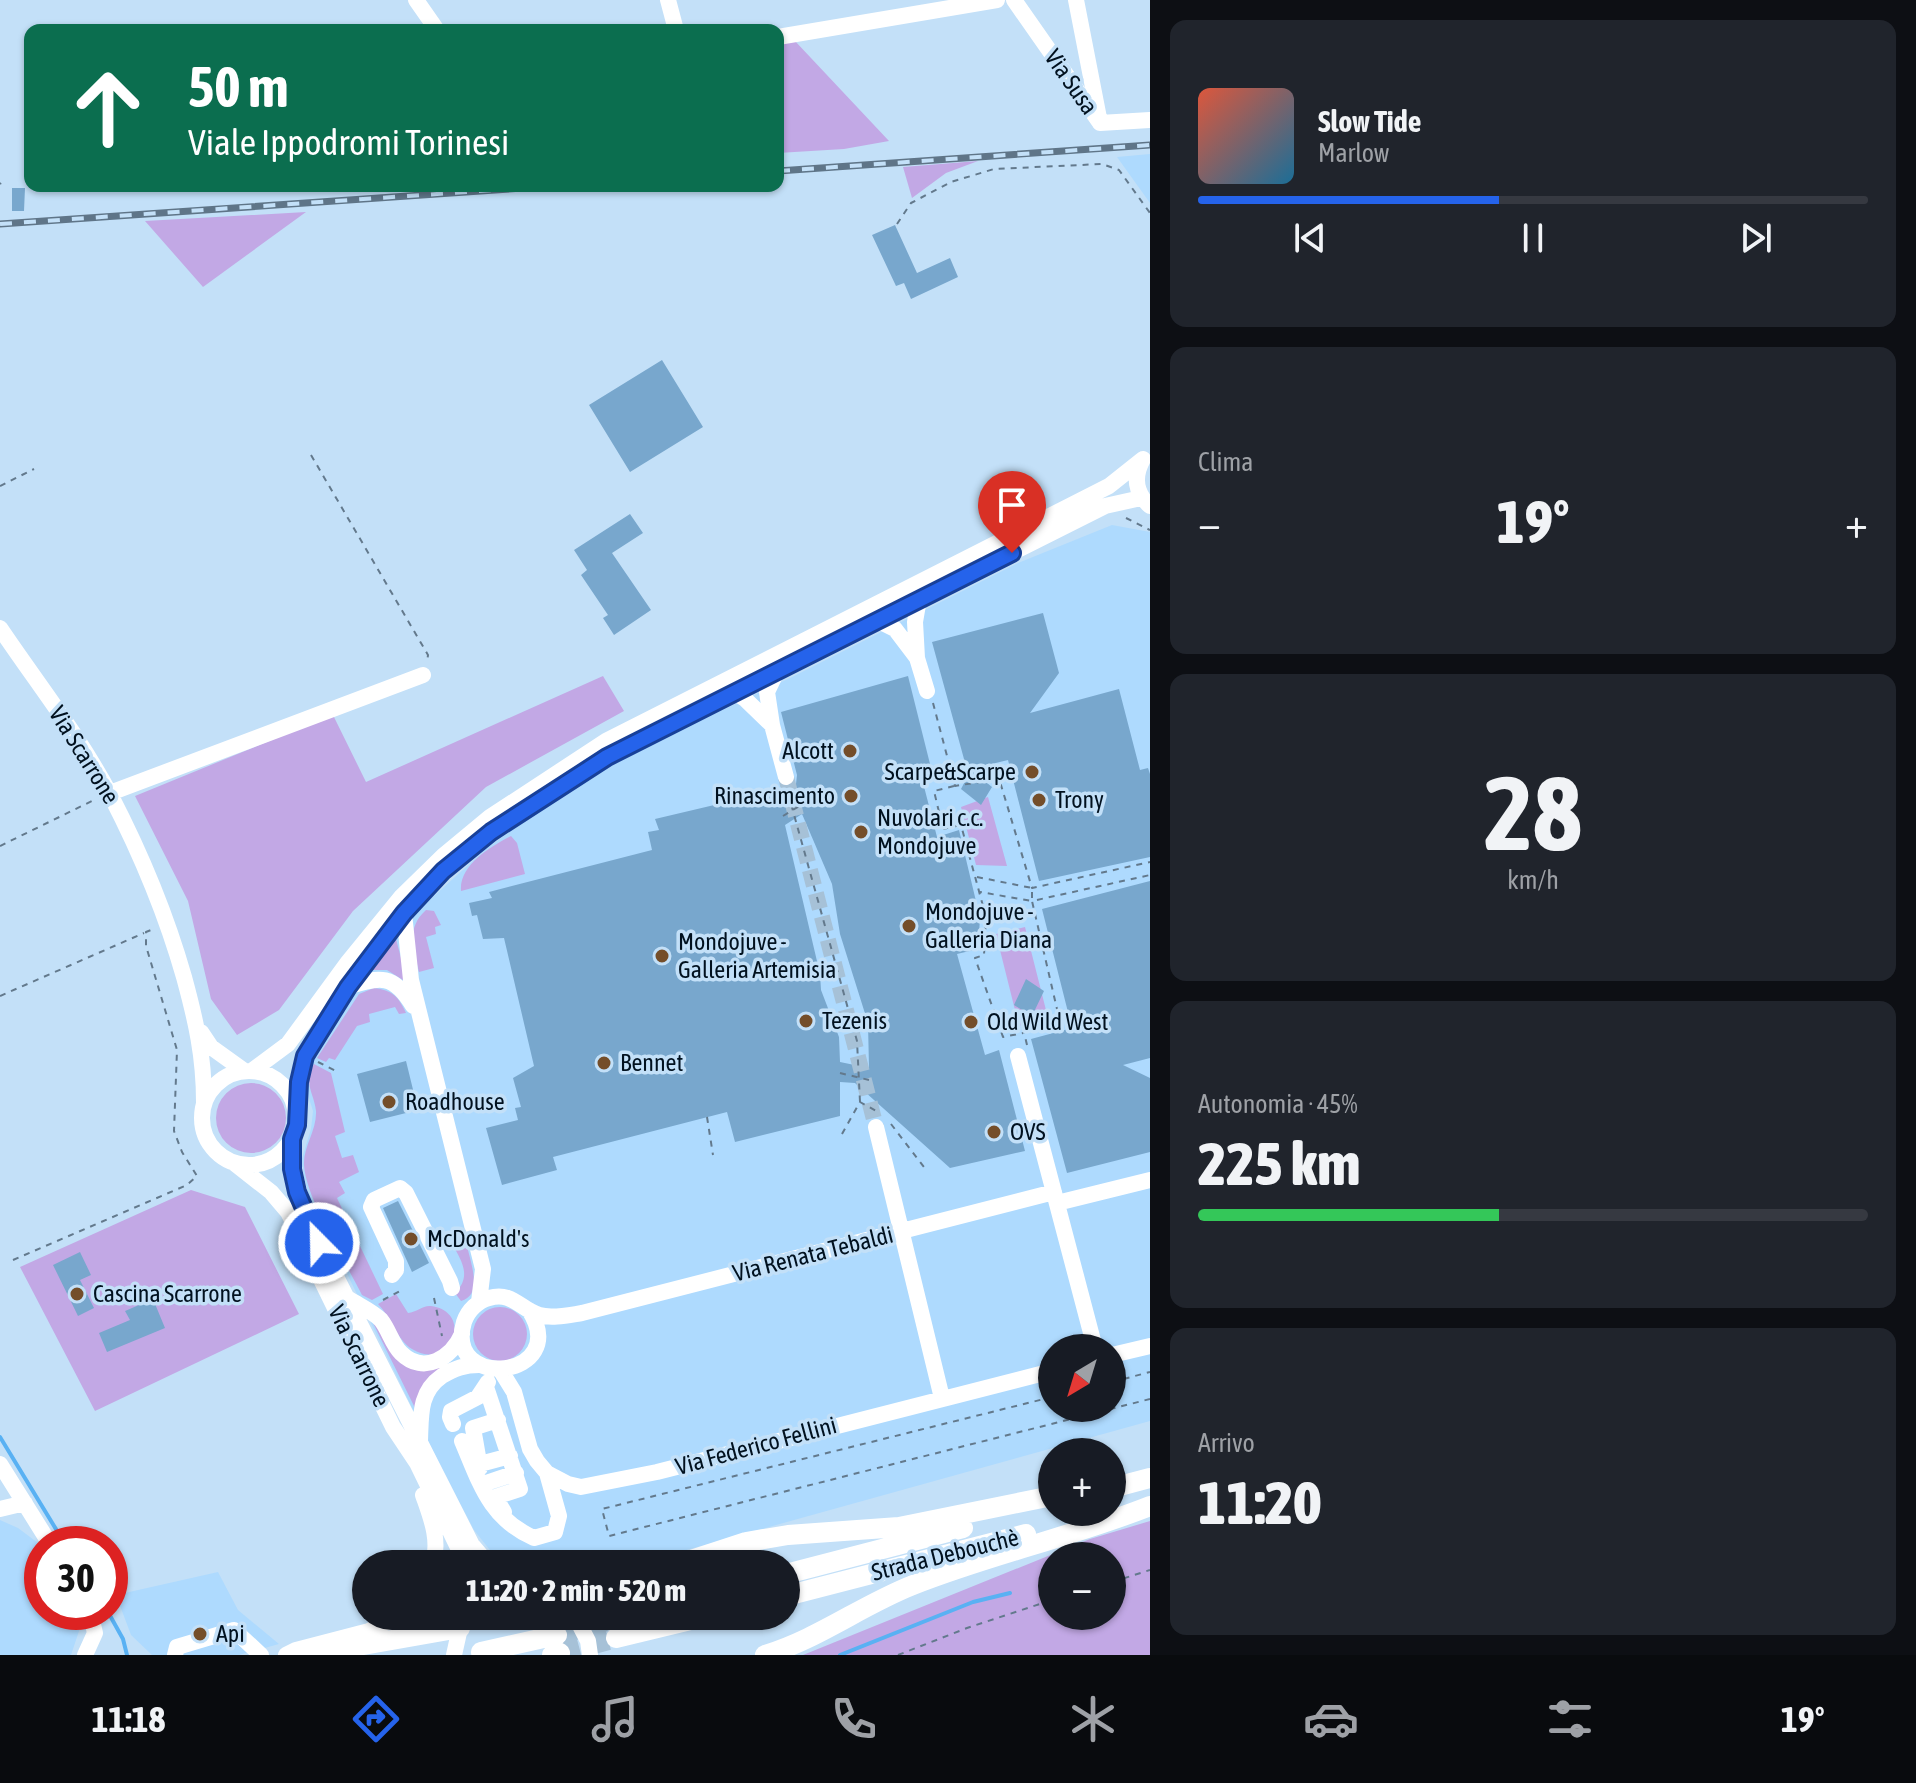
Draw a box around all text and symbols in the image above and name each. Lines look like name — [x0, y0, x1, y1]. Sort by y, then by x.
street label: Via Susa — [1039, 44, 1103, 119]
text: 50 m — [188, 55, 289, 119]
icon: ahead — [56, 56, 160, 160]
text: Slow Tide — [1318, 104, 1421, 138]
text: Viale Ippodromi Torinesi — [188, 121, 509, 163]
text: Marlow — [1318, 138, 1389, 168]
icon: previous — [1288, 216, 1332, 260]
icon: pause — [1511, 216, 1555, 260]
icon: next — [1734, 216, 1778, 260]
text: Clima — [1198, 447, 1253, 477]
pin — [978, 471, 1046, 553]
icon: arrive — [990, 483, 1034, 527]
text: 19° — [1497, 487, 1569, 556]
text: − — [1198, 497, 1221, 547]
text: + — [1845, 497, 1868, 547]
street label: Via Scarrone — [44, 701, 125, 808]
place label: Alcott — [782, 737, 834, 764]
marker: Alcott — [841, 742, 859, 760]
text: 28 — [1484, 753, 1582, 872]
place label: Scarpe&Scarpe — [885, 758, 1016, 785]
marker: Scarpe&Scarpe — [1023, 763, 1041, 781]
place label: Rinascimento — [714, 782, 835, 809]
place label: Trony — [1055, 786, 1104, 813]
marker: Rinascimento — [842, 787, 860, 805]
marker: Trony — [1030, 791, 1048, 809]
place label: Nuvolari c.c. Mondojuve — [877, 804, 983, 859]
marker: Nuvolari c.c. Mondojuve — [852, 823, 870, 841]
text: km/h — [1507, 865, 1559, 895]
place label: Mondojuve - Galleria Diana — [925, 898, 1052, 953]
marker: Mondojuve - Galleria Diana — [900, 917, 918, 935]
place label: Mondojuve - Galleria Artemisia — [678, 928, 836, 983]
marker: Mondojuve - Galleria Artemisia — [653, 947, 671, 965]
place label: Tezenis — [822, 1007, 887, 1034]
place label: Old Wild West — [987, 1008, 1109, 1035]
marker: Tezenis — [797, 1012, 815, 1030]
marker: Old Wild West — [962, 1013, 980, 1031]
place label: Bennet — [620, 1049, 683, 1076]
marker: Bennet — [595, 1054, 613, 1072]
place label: Roadhouse — [405, 1088, 505, 1115]
text: Autonomia · 45% — [1198, 1089, 1358, 1119]
marker: Roadhouse — [380, 1093, 398, 1111]
place label: OVS — [1010, 1118, 1046, 1145]
marker: OVS — [985, 1123, 1003, 1141]
text: 225 km — [1198, 1129, 1360, 1198]
position arrow — [277, 1201, 361, 1285]
street label: Via Renata Tebaldi — [730, 1221, 896, 1286]
place label: McDonald's — [427, 1225, 529, 1252]
marker: McDonald's — [402, 1230, 420, 1248]
place label: Cascina Scarrone — [93, 1280, 242, 1307]
marker: Cascina Scarrone — [68, 1285, 86, 1303]
street label: Via Scarrone — [323, 1301, 396, 1411]
north arrow — [1038, 1334, 1126, 1422]
map controls — [1038, 1334, 1126, 1630]
street label: Via Federico Fellini — [672, 1411, 839, 1480]
text: Arrivo — [1198, 1428, 1255, 1458]
button: + — [1038, 1438, 1126, 1526]
text: 11:20 — [1198, 1468, 1321, 1537]
street label: Strada Debouchè — [869, 1523, 1021, 1586]
speed limit sign: 30 — [24, 1526, 128, 1630]
button: − — [1038, 1542, 1126, 1630]
text: 11:20 · 2 min · 520 m — [466, 1573, 686, 1607]
place label: Api — [216, 1620, 245, 1647]
marker: Api — [191, 1625, 209, 1643]
icon: directions — [348, 1691, 404, 1747]
icon: music — [587, 1691, 643, 1747]
icon: phone — [826, 1691, 882, 1747]
icon: climate — [1065, 1691, 1121, 1747]
icon: car — [1303, 1691, 1359, 1747]
icon: filters — [1542, 1691, 1598, 1747]
text: 11:18 — [91, 1698, 165, 1740]
text: 19° — [1781, 1698, 1825, 1740]

